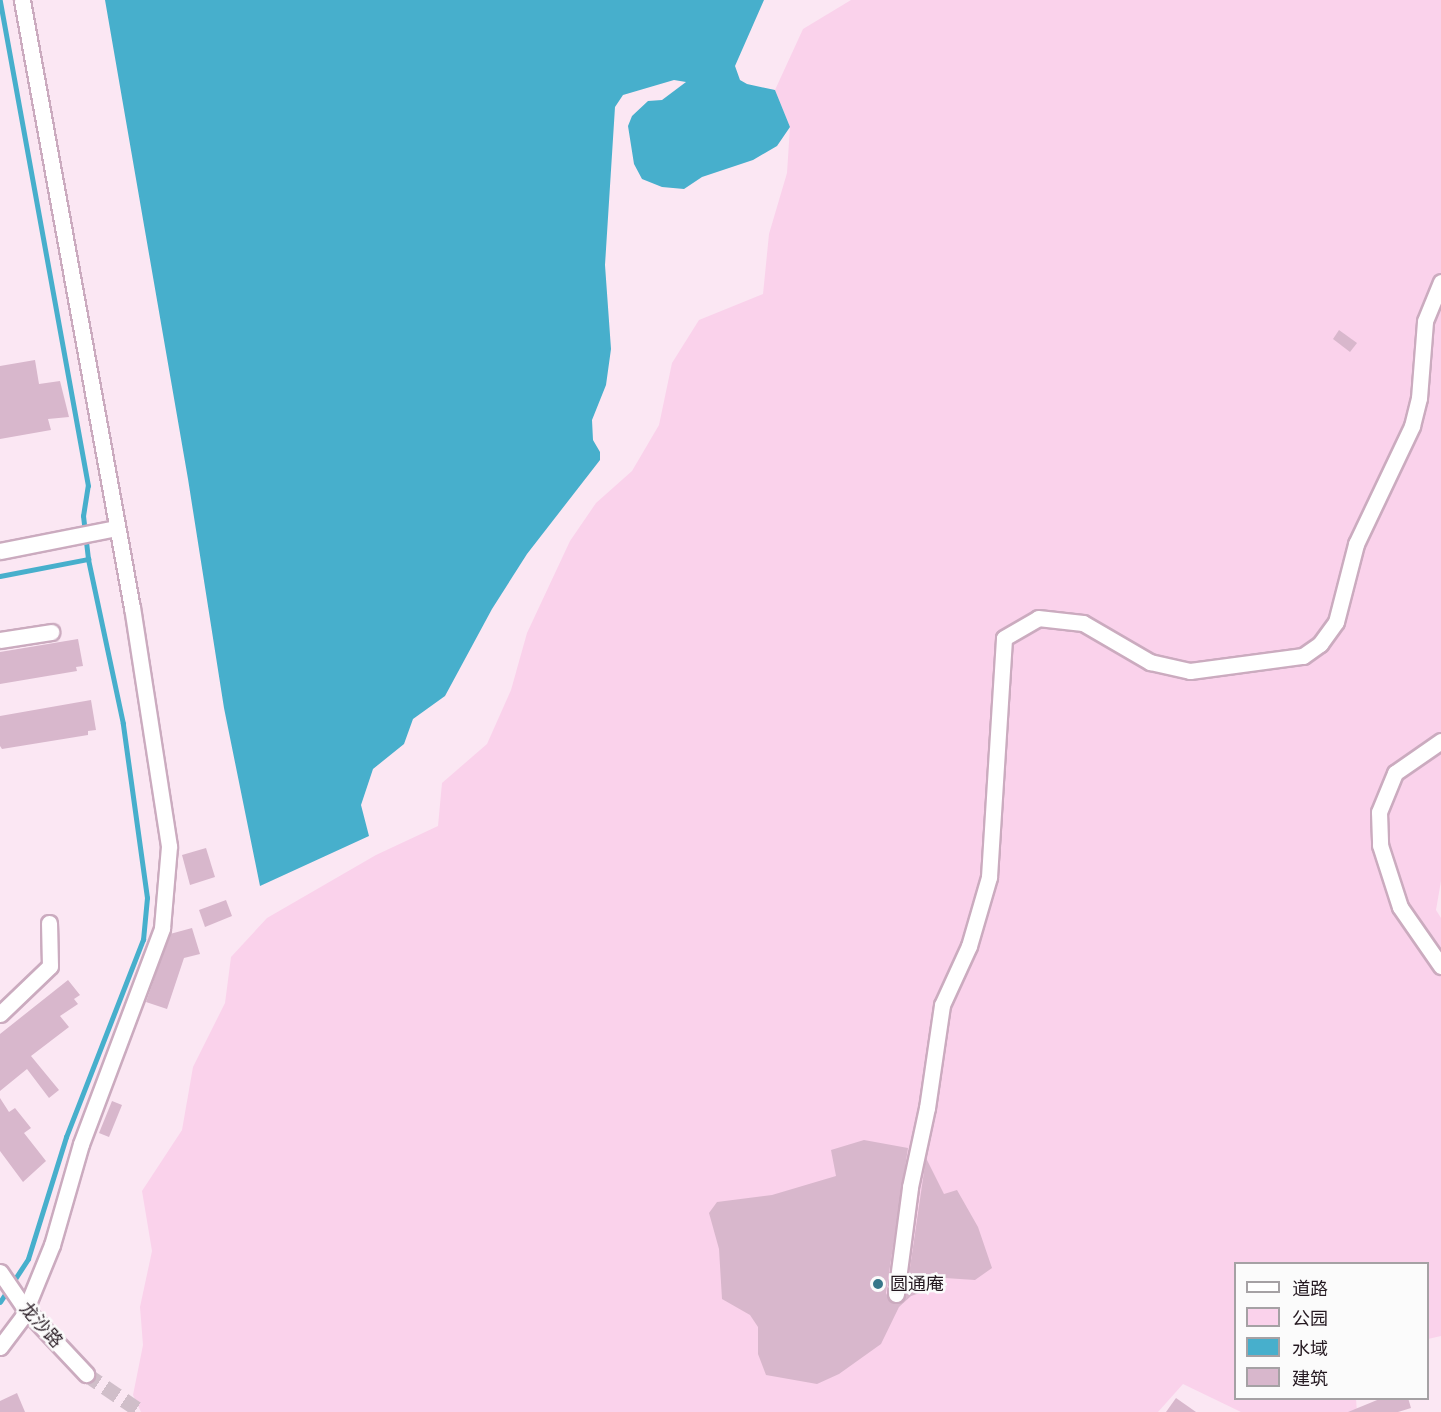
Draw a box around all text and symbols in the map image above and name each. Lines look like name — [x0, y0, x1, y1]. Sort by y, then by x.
legend — [1234, 1262, 1429, 1400]
place label: 圆通庵 — [890, 1273, 944, 1295]
marker: 圆通庵 — [871, 1277, 885, 1291]
text: 道路 — [1292, 1278, 1328, 1300]
street label: 龙沙路 — [15, 1298, 67, 1352]
text: 公园 — [1292, 1308, 1328, 1330]
text: 水域 — [1292, 1338, 1328, 1360]
text: 建筑 — [1292, 1368, 1328, 1390]

